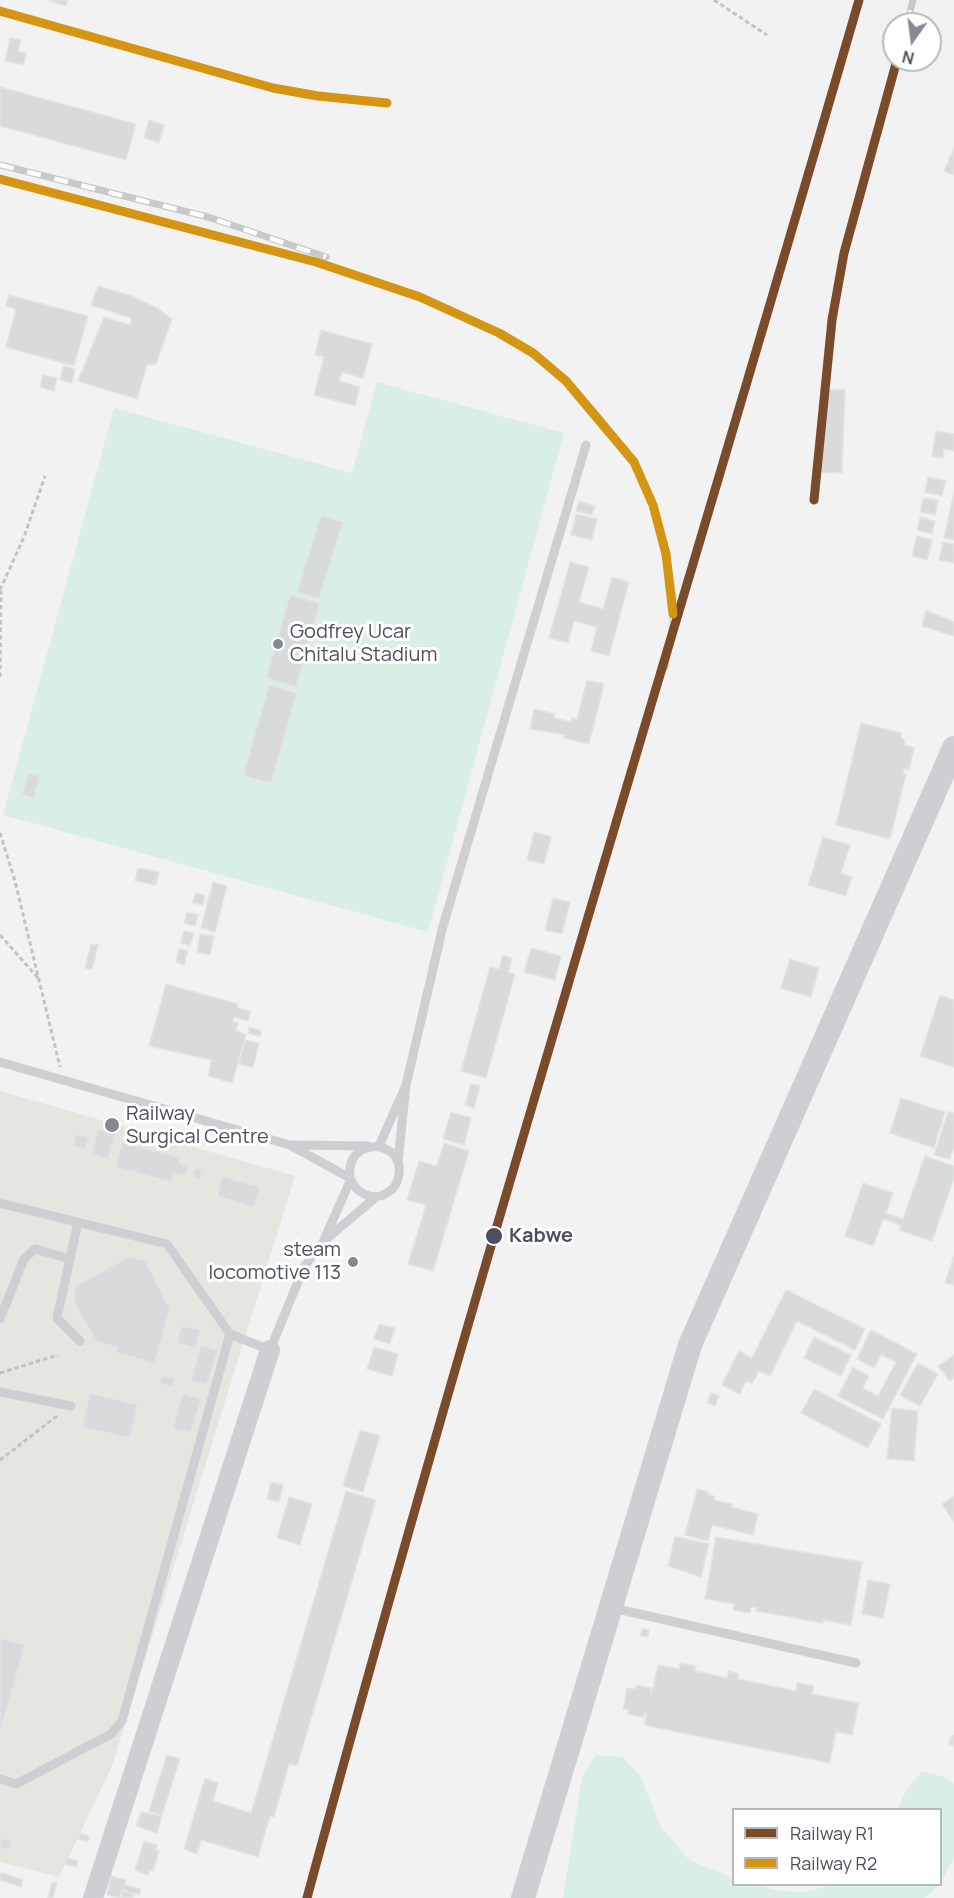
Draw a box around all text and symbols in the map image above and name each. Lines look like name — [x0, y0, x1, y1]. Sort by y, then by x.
north arrow — [882, 12, 942, 72]
text: N — [900, 45, 916, 70]
place label: Godfrey Ucar Chitalu Stadium — [290, 620, 437, 667]
marker: Godfrey Ucar Chitalu Stadium — [271, 637, 285, 651]
place label: Railway Surgical Centre — [126, 1102, 269, 1149]
marker: Railway Surgical Centre — [103, 1116, 121, 1134]
place label: Kabwe — [509, 1224, 573, 1248]
marker: Kabwe — [484, 1226, 504, 1246]
place label: steam locomotive 113 — [208, 1238, 341, 1285]
marker: steam locomotive 113 — [346, 1255, 360, 1269]
legend — [732, 1808, 942, 1886]
text: Railway R1 — [790, 1821, 874, 1845]
text: Railway R2 — [790, 1851, 877, 1875]

